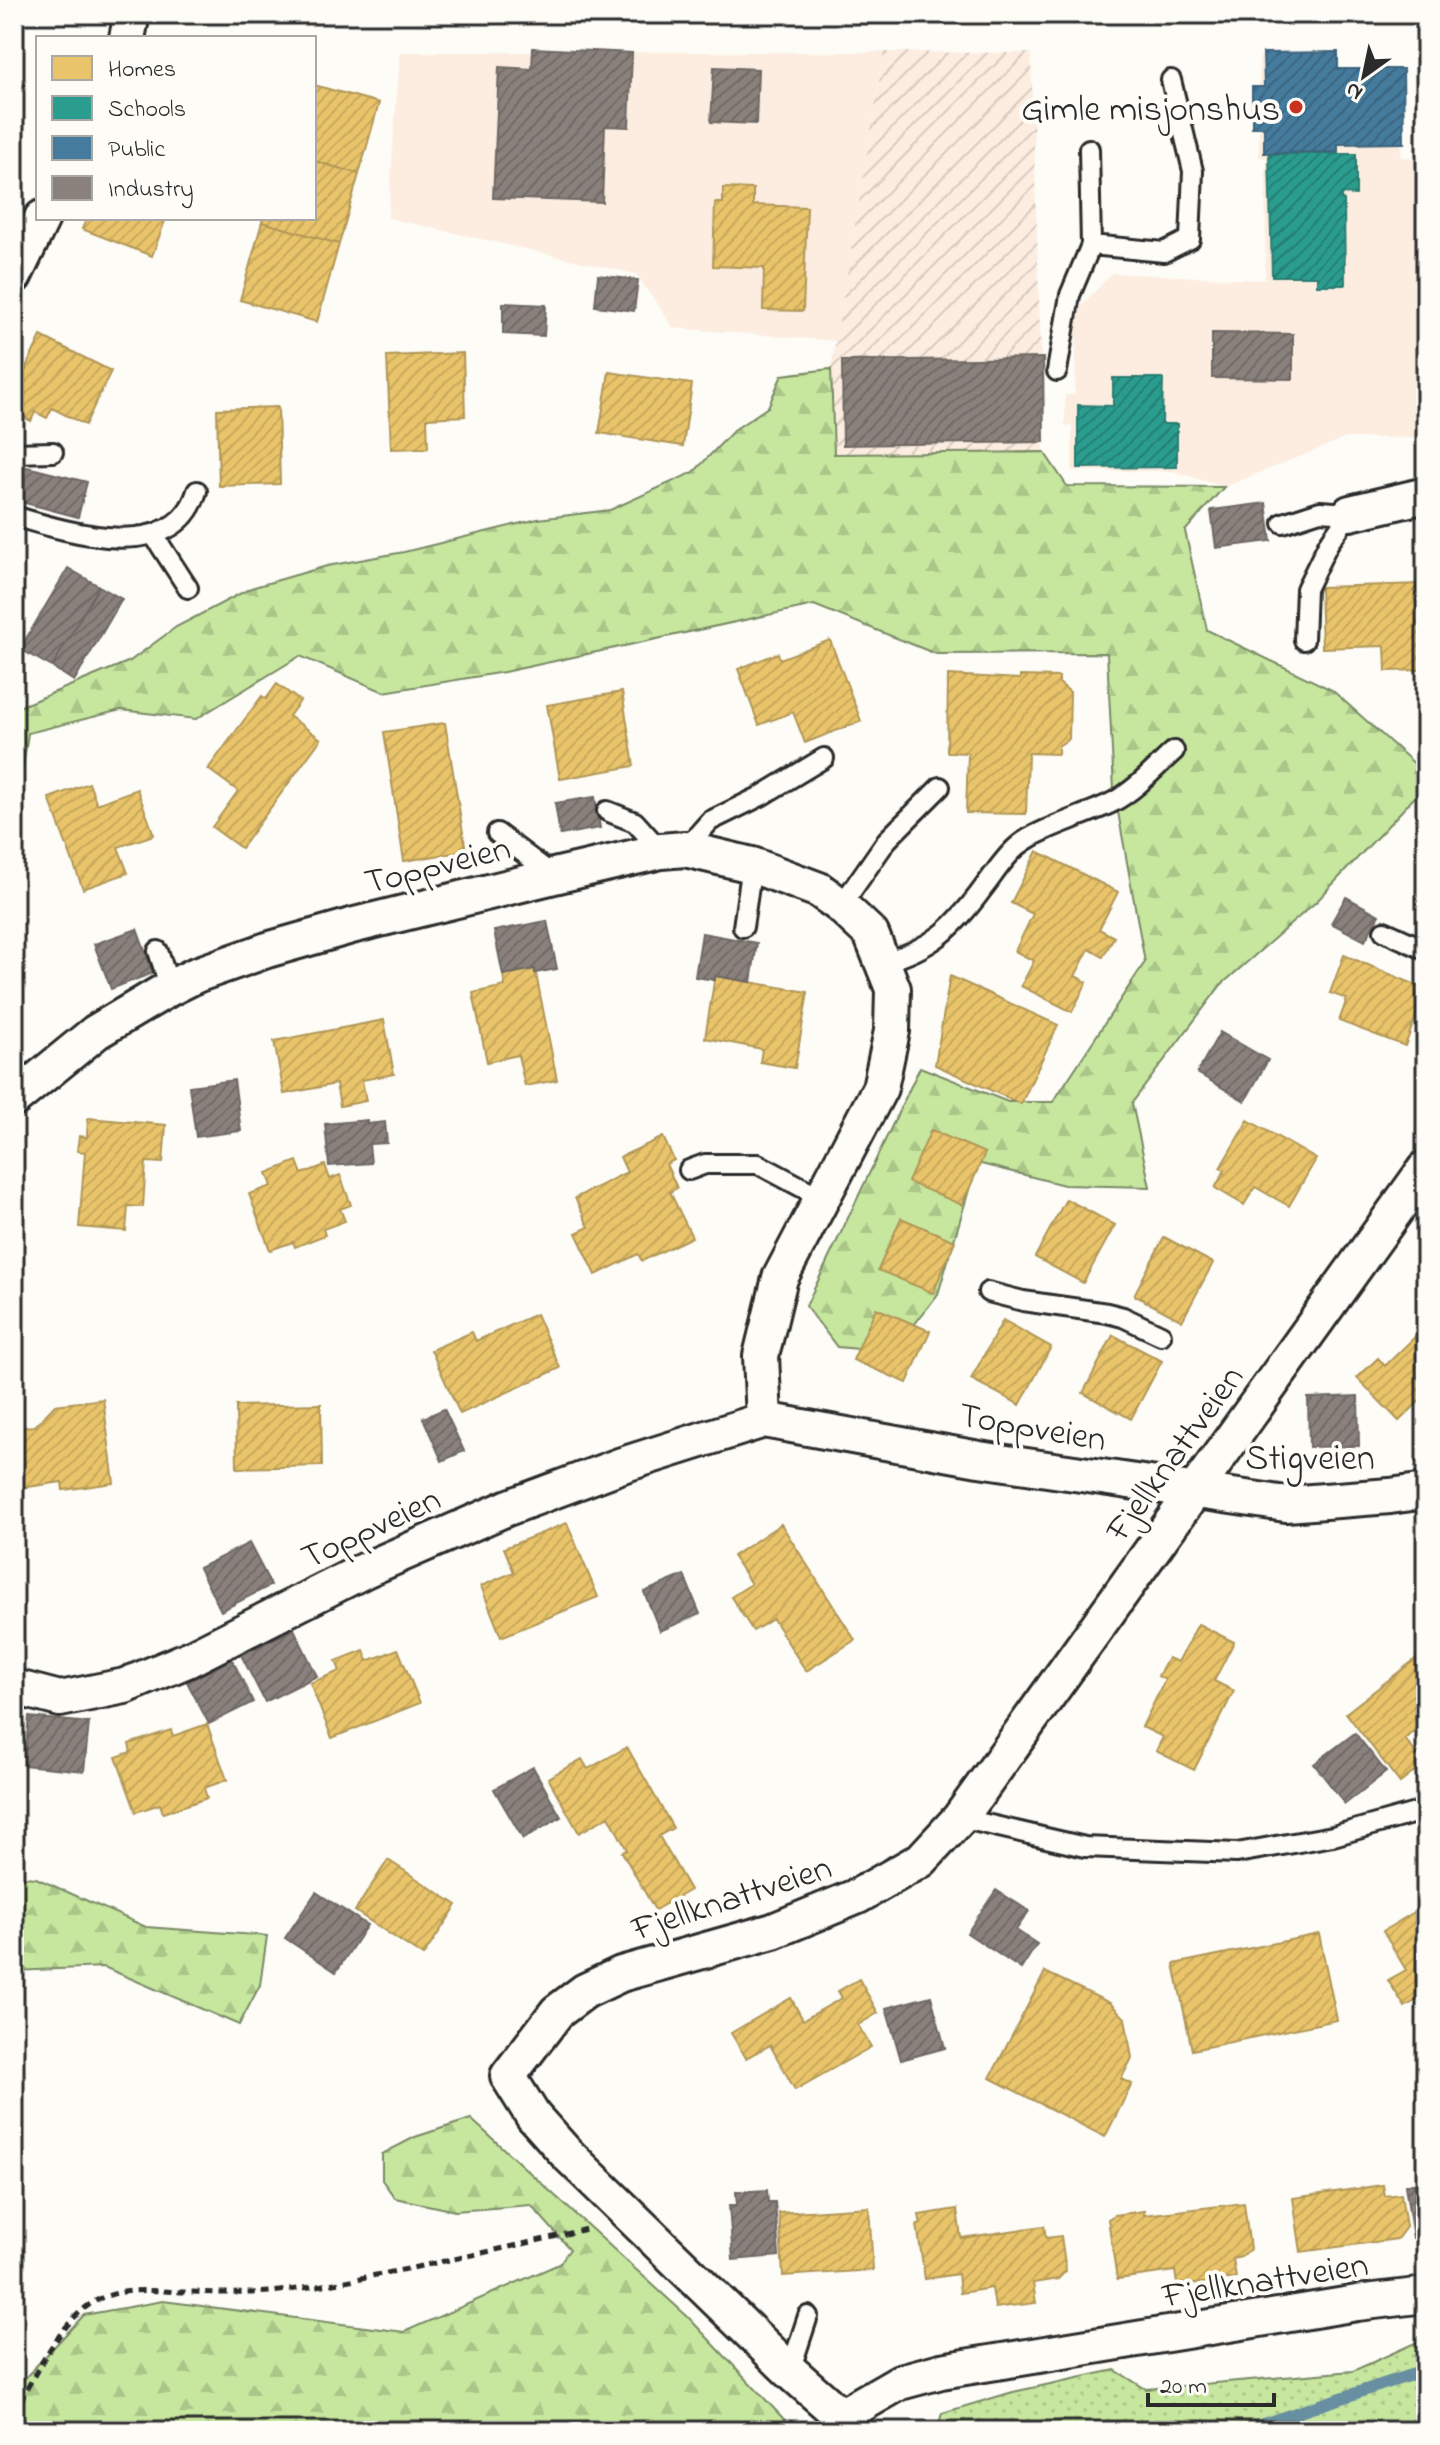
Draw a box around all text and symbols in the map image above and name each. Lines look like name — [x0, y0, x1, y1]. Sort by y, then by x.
legend — [36, 36, 316, 220]
north arrow — [1324, 36, 1404, 116]
text: Homes — [108, 53, 176, 88]
text: N — [1340, 73, 1370, 108]
place label: Gimle misjonshus — [1021, 85, 1280, 138]
text: Schools — [108, 93, 186, 128]
marker: Gimle misjonshus — [1287, 98, 1305, 116]
text: Public — [108, 133, 165, 168]
text: Industry — [108, 173, 194, 209]
street label: Toppveien — [360, 824, 517, 911]
street label: Fjellknattveien — [1094, 1355, 1259, 1555]
street label: Toppveien — [954, 1390, 1110, 1468]
street label: Stigveien — [1245, 1434, 1375, 1487]
street label: Toppveien — [293, 1475, 450, 1585]
street label: Fjellknattveien — [625, 1843, 839, 1958]
street label: Fjellknattveien — [1158, 2240, 1372, 2325]
scale bar — [1148, 2357, 1274, 2407]
text: 20 m — [1160, 2370, 1207, 2405]

